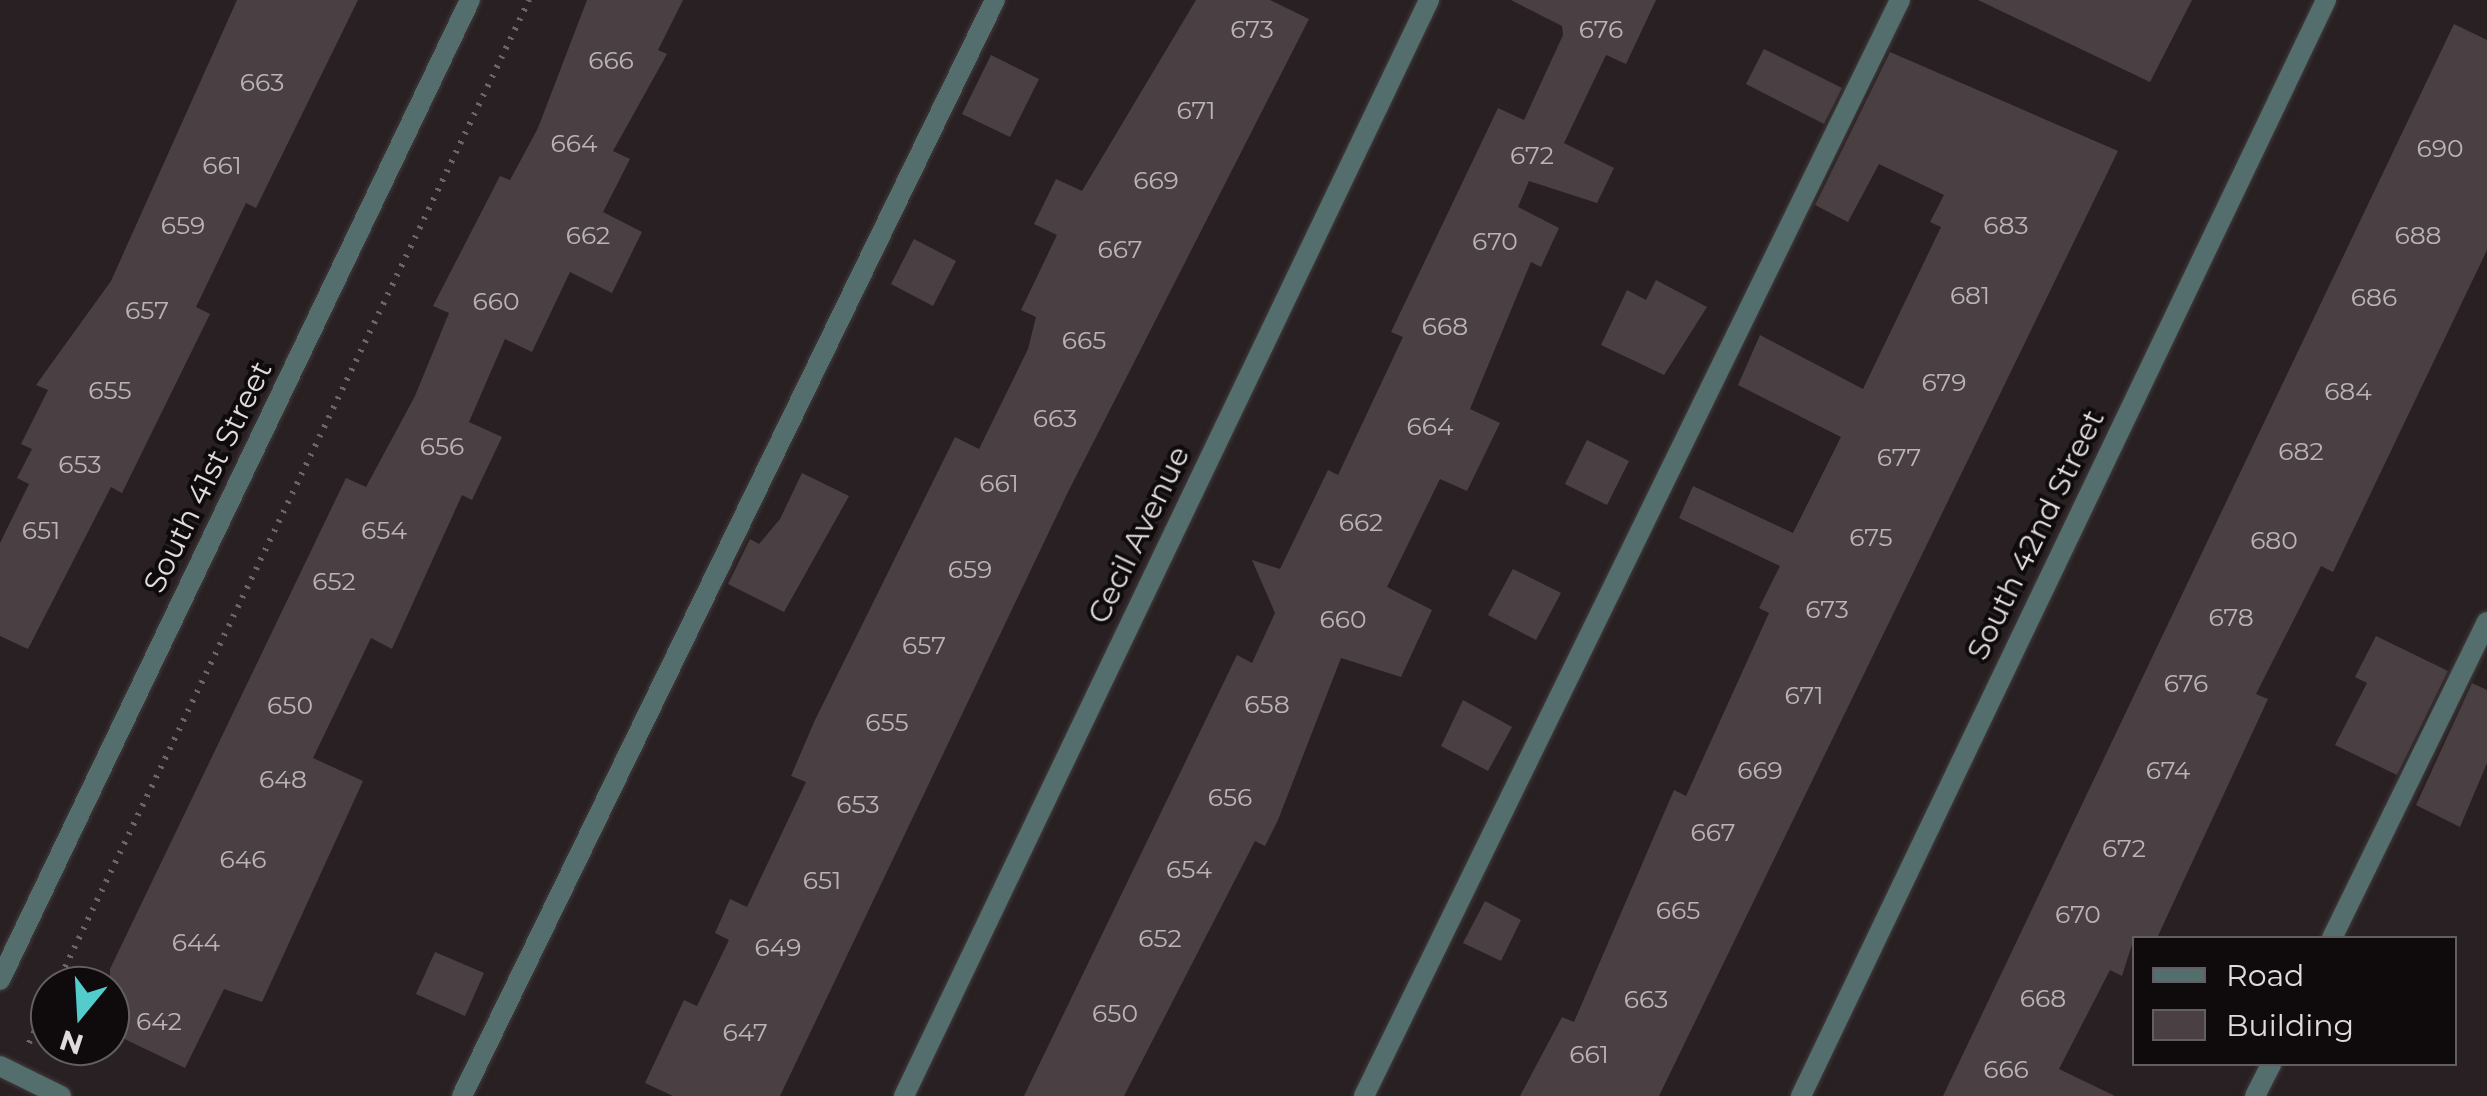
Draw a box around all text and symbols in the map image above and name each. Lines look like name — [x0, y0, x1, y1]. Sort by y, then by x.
house number: 673 — [1230, 14, 1274, 44]
house number: 676 — [1579, 14, 1623, 44]
house number: 666 — [588, 45, 634, 75]
house number: 663 — [240, 67, 284, 97]
house number: 671 — [1176, 95, 1216, 125]
house number: 664 — [551, 128, 597, 158]
house number: 690 — [2417, 133, 2463, 163]
house number: 672 — [1510, 140, 1554, 170]
house number: 661 — [202, 150, 242, 180]
house number: 669 — [1133, 165, 1179, 195]
house number: 659 — [161, 210, 205, 240]
house number: 683 — [1983, 210, 2029, 240]
house number: 662 — [566, 220, 610, 250]
house number: 688 — [2394, 220, 2442, 250]
house number: 670 — [1472, 226, 1518, 256]
house number: 667 — [1098, 234, 1142, 264]
house number: 681 — [1950, 280, 1990, 310]
house number: 686 — [2351, 282, 2397, 312]
house number: 660 — [473, 286, 519, 316]
house number: 657 — [125, 295, 169, 325]
house number: 668 — [1422, 311, 1468, 341]
house number: 665 — [1062, 325, 1106, 355]
street label: South 41st Street — [136, 355, 280, 599]
house number: 679 — [1922, 367, 1966, 397]
house number: 655 — [88, 375, 132, 405]
house number: 684 — [2324, 376, 2372, 406]
house number: 663 — [1033, 403, 1077, 433]
street label: South 42nd Street — [1960, 404, 2112, 666]
house number: 664 — [1407, 411, 1453, 441]
house number: 656 — [420, 431, 464, 461]
house number: 682 — [2278, 436, 2324, 466]
street label: Cecil Avenue — [1081, 441, 1197, 629]
house number: 677 — [1877, 442, 1921, 472]
house number: 653 — [58, 449, 102, 479]
house number: 661 — [979, 468, 1019, 498]
house number: 662 — [1339, 507, 1383, 537]
house number: 651 — [22, 515, 60, 545]
house number: 654 — [361, 515, 407, 545]
house number: 675 — [1849, 522, 1893, 552]
house number: 680 — [2250, 525, 2298, 555]
house number: 659 — [948, 554, 992, 584]
house number: 652 — [312, 566, 356, 596]
house number: 673 — [1805, 594, 1849, 624]
house number: 678 — [2208, 602, 2254, 632]
house number: 660 — [1320, 604, 1366, 634]
house number: 657 — [902, 630, 946, 660]
house number: 676 — [2164, 668, 2208, 698]
house number: 671 — [1784, 680, 1824, 710]
house number: 658 — [1244, 689, 1290, 719]
house number: 650 — [267, 690, 313, 720]
house number: 655 — [865, 707, 909, 737]
house number: 669 — [1737, 755, 1783, 785]
house number: 674 — [2146, 755, 2190, 785]
house number: 648 — [259, 764, 307, 794]
house number: 656 — [1208, 782, 1252, 812]
house number: 653 — [836, 789, 880, 819]
house number: 667 — [1691, 817, 1735, 847]
house number: 672 — [2102, 833, 2146, 863]
house number: 646 — [220, 844, 266, 874]
house number: 654 — [1166, 854, 1212, 884]
house number: 651 — [803, 865, 841, 895]
house number: 665 — [1656, 895, 1700, 925]
house number: 670 — [2055, 899, 2101, 929]
house number: 652 — [1138, 923, 1182, 953]
house number: 644 — [172, 927, 220, 957]
house number: 649 — [755, 932, 801, 962]
legend — [2132, 936, 2457, 1066]
text: Road — [2226, 957, 2304, 994]
north arrow — [30, 966, 130, 1066]
house number: 668 — [2020, 983, 2066, 1013]
house number: 663 — [1624, 984, 1668, 1014]
house number: 650 — [1092, 998, 1138, 1028]
house number: 642 — [136, 1006, 182, 1036]
text: Building — [2226, 1007, 2354, 1044]
house number: 647 — [722, 1017, 768, 1047]
text: N — [55, 1023, 87, 1062]
house number: 661 — [1569, 1039, 1609, 1069]
house number: 666 — [1983, 1054, 2029, 1084]

